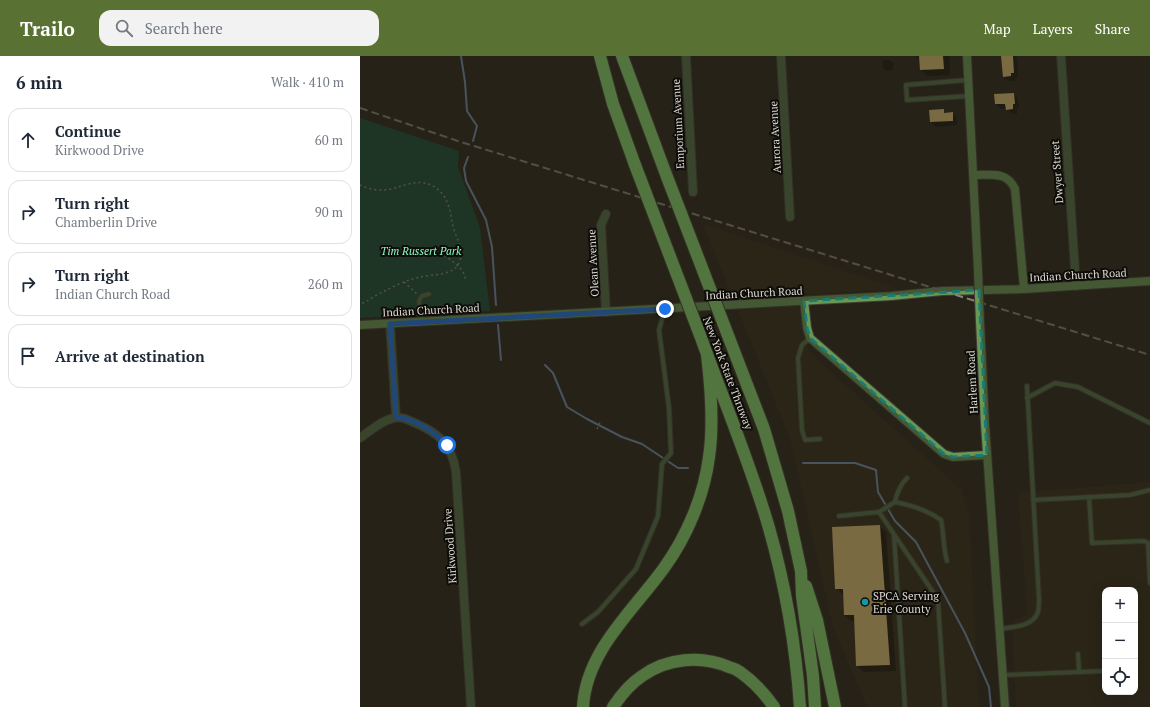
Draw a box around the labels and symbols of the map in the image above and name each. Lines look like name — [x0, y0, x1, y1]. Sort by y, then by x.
street label: Emporium Avenue — [669, 78, 687, 169]
street label: Aurora Avenue — [766, 100, 784, 174]
street label: Dwyer Street — [1048, 140, 1066, 204]
street label: Olean Avenue — [584, 228, 602, 297]
park label: Tim Russert Park — [381, 244, 462, 258]
street label: Indian Church Road — [1029, 265, 1127, 285]
street label: Indian Church Road — [705, 283, 803, 303]
street label: Indian Church Road — [382, 300, 480, 320]
route end — [656, 300, 674, 318]
street label: New York State Thruway — [700, 315, 756, 432]
street label: Harlem Road — [963, 350, 981, 414]
route start — [438, 436, 456, 454]
street label: Kirkwood Drive — [440, 507, 460, 584]
place label: SPCA Serving Erie County — [873, 589, 939, 616]
marker: SPCA Serving Erie County — [860, 597, 870, 607]

